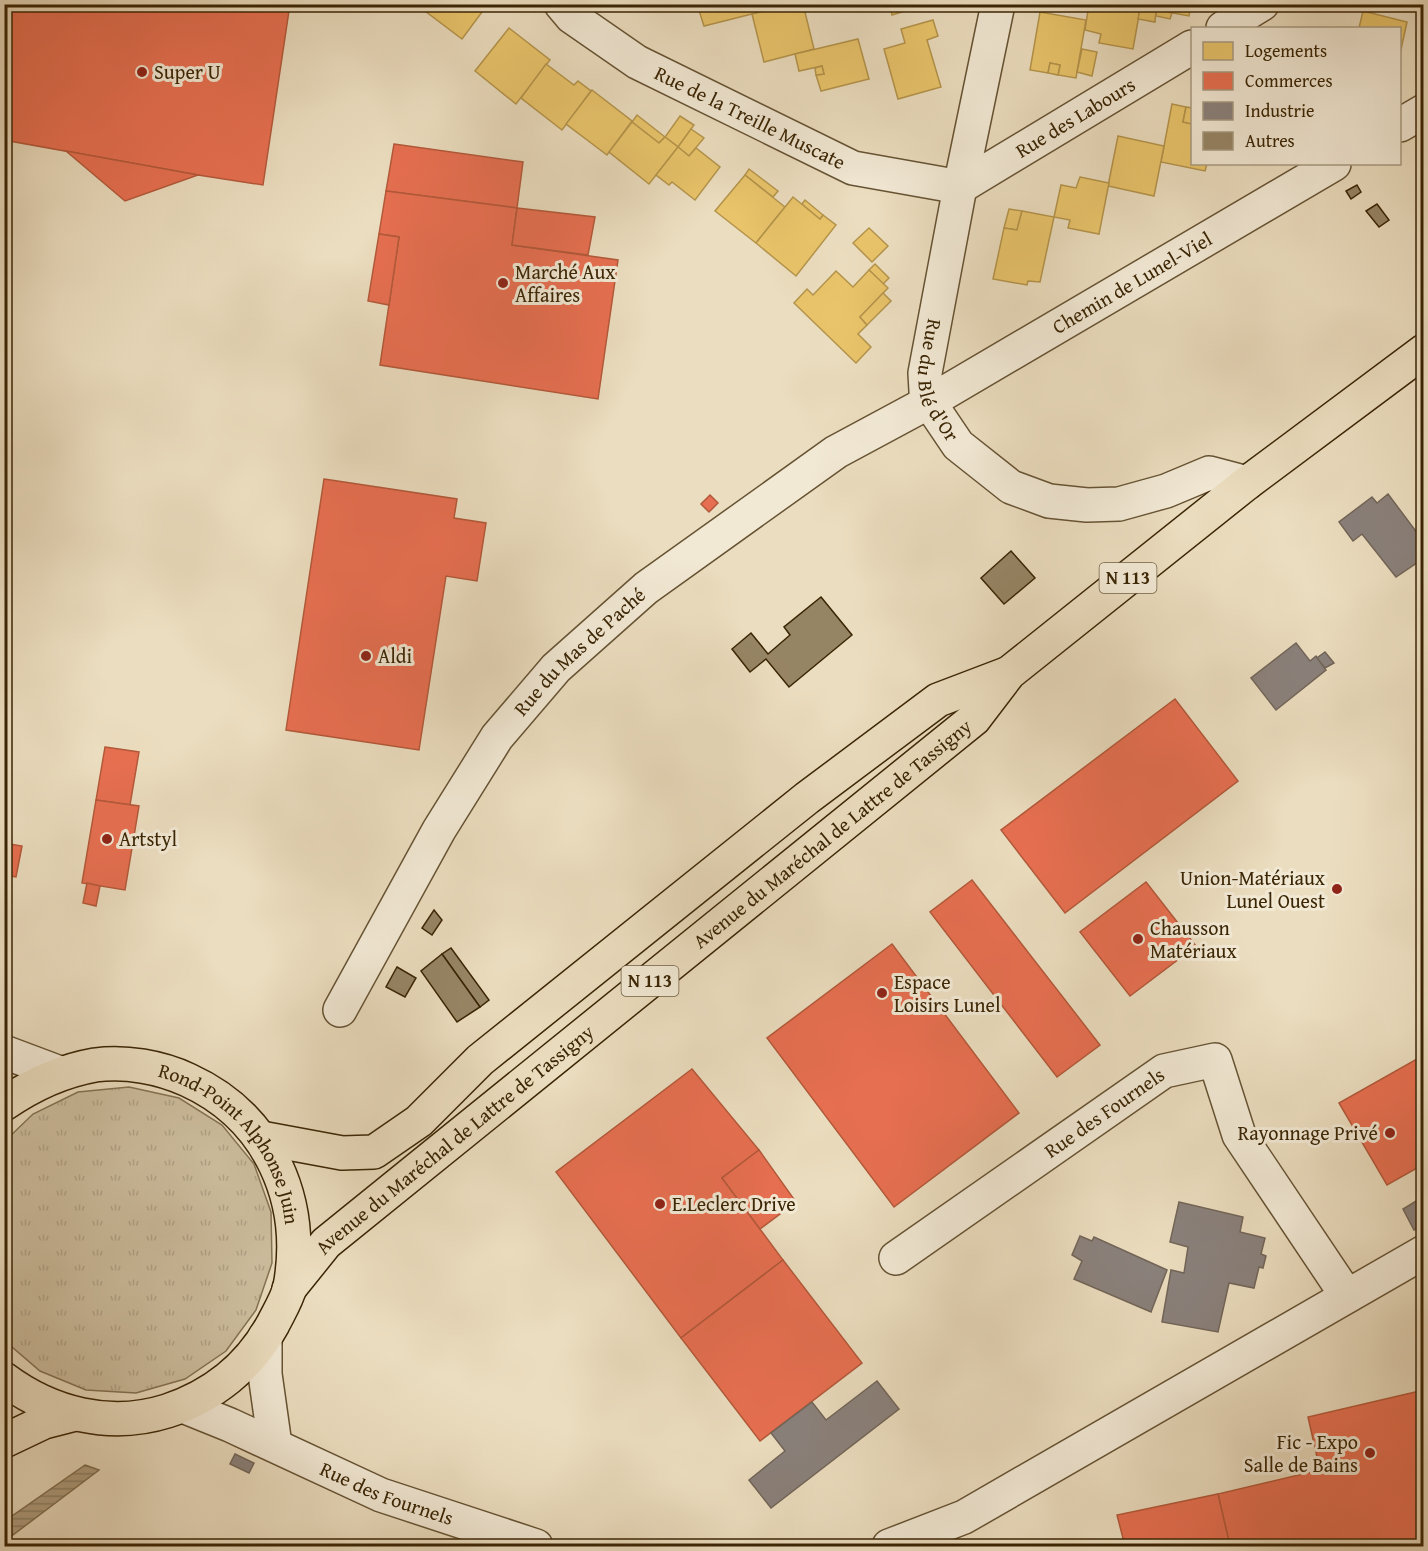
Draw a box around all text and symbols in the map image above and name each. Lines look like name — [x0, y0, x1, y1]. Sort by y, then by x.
legend — [1191, 27, 1401, 165]
text: Logements — [1245, 37, 1327, 64]
place label: Super U — [154, 57, 221, 86]
street label: Rue de la Treille Muscate — [650, 58, 851, 176]
marker: Super U — [135, 65, 149, 79]
text: Commerces — [1245, 67, 1333, 94]
street label: Rue des Labours — [1010, 70, 1141, 164]
text: Industrie — [1245, 97, 1314, 124]
text: Autres — [1245, 127, 1295, 154]
street label: Chemin de Lunel-Viel — [1046, 224, 1218, 341]
place label: Marché Aux Affaires — [515, 257, 616, 309]
marker: Marché Aux Affaires — [496, 276, 510, 290]
street label: Rue du Blé d'Or — [911, 317, 967, 447]
road number: N 113 — [1100, 563, 1156, 593]
street label: Rue du Mas de Paché — [506, 580, 651, 722]
place label: Aldi — [378, 641, 412, 670]
marker: Aldi — [359, 649, 373, 663]
street label: Avenue du Maréchal de Lattre de Tassigny — [686, 712, 978, 955]
place label: Artstyl — [119, 824, 177, 853]
marker: Artstyl — [100, 832, 114, 846]
place label: Union-Matériaux Lunel Ouest — [1180, 863, 1326, 915]
marker: Union-Matériaux Lunel Ouest — [1330, 882, 1344, 896]
place label: Chausson Matériaux — [1150, 913, 1237, 965]
marker: Chausson Matériaux — [1131, 932, 1145, 946]
road number: N 113 — [622, 966, 678, 996]
place label: Espace Loisirs Lunel — [894, 967, 1001, 1019]
marker: Espace Loisirs Lunel — [875, 986, 889, 1000]
street label: Avenue du Maréchal de Lattre de Tassigny — [308, 1017, 600, 1260]
street label: Rond-Point Alphonse Juin — [155, 1055, 307, 1226]
street label: Rue des Fournels — [1038, 1060, 1170, 1164]
place label: Rayonnage Privé — [1238, 1118, 1378, 1147]
marker: Rayonnage Privé — [1383, 1126, 1397, 1140]
place label: E.Leclerc Drive — [672, 1189, 796, 1218]
marker: E.Leclerc Drive — [653, 1197, 667, 1211]
place label: Fic - Expo Salle de Bains — [1244, 1427, 1358, 1479]
marker: Fic - Expo Salle de Bains — [1363, 1446, 1377, 1460]
street label: Rue des Fournels — [316, 1454, 457, 1532]

